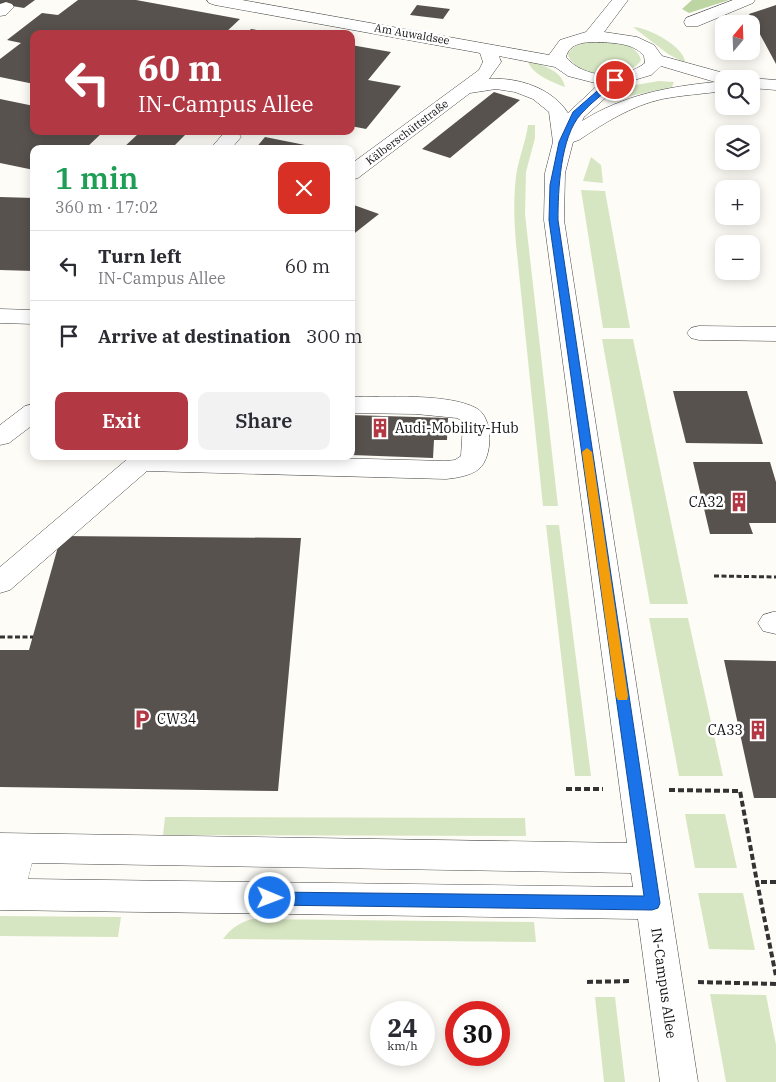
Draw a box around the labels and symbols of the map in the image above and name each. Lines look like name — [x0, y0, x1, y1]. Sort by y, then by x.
north arrow — [715, 15, 760, 60]
street label: Am Auwaldsee — [373, 20, 451, 48]
pin — [594, 59, 636, 101]
street label: Kälberschüttstraße — [363, 96, 451, 168]
building icon: Audi-Mobility-Hub — [369, 417, 391, 439]
place label: Audi-Mobility-Hub — [395, 419, 519, 437]
building icon: CA32 — [728, 491, 750, 513]
place label: CA32 — [689, 493, 724, 511]
parking icon: CW34 — [131, 708, 153, 730]
place label: CW34 — [157, 710, 197, 728]
building icon: CA33 — [747, 719, 769, 741]
place label: CA33 — [708, 721, 743, 739]
position arrow — [243, 871, 295, 923]
street label: IN-Campus Allee — [647, 926, 681, 1040]
speed limit sign: 30 — [445, 1001, 510, 1066]

